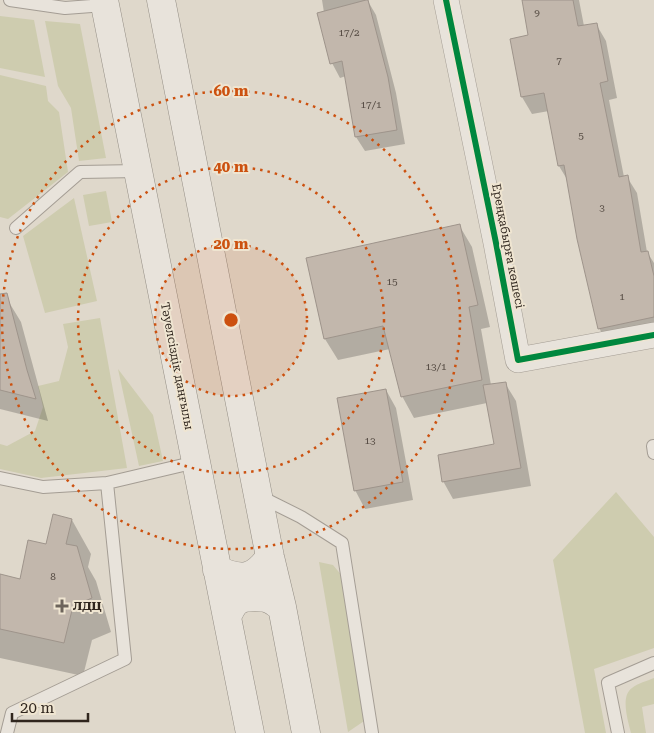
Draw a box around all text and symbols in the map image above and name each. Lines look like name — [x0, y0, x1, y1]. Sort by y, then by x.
house number: 9 — [534, 7, 540, 18]
house number: 17/2 — [339, 27, 360, 38]
house number: 7 — [556, 55, 562, 66]
text: 60 m — [213, 82, 249, 100]
house number: 17/1 — [361, 99, 382, 110]
house number: 5 — [578, 130, 584, 141]
text: 40 m — [213, 158, 249, 176]
street label: Ереңқабырға көшесі — [489, 182, 527, 310]
house number: 3 — [599, 202, 605, 213]
text: 20 m — [213, 235, 249, 253]
house number: 15 — [386, 276, 398, 287]
house number: 1 — [619, 291, 625, 302]
street label: Тәуелсіздік даңғылы — [158, 301, 196, 431]
centre of rings — [222, 311, 240, 329]
house number: 13/1 — [426, 361, 447, 372]
house number: 13 — [364, 435, 376, 446]
house number: 8 — [50, 571, 56, 582]
marker: ЛДЦ — [55, 599, 69, 613]
place label: ЛДЦ — [73, 599, 102, 613]
scale bar — [12, 690, 89, 722]
text: 20 m — [20, 699, 55, 717]

